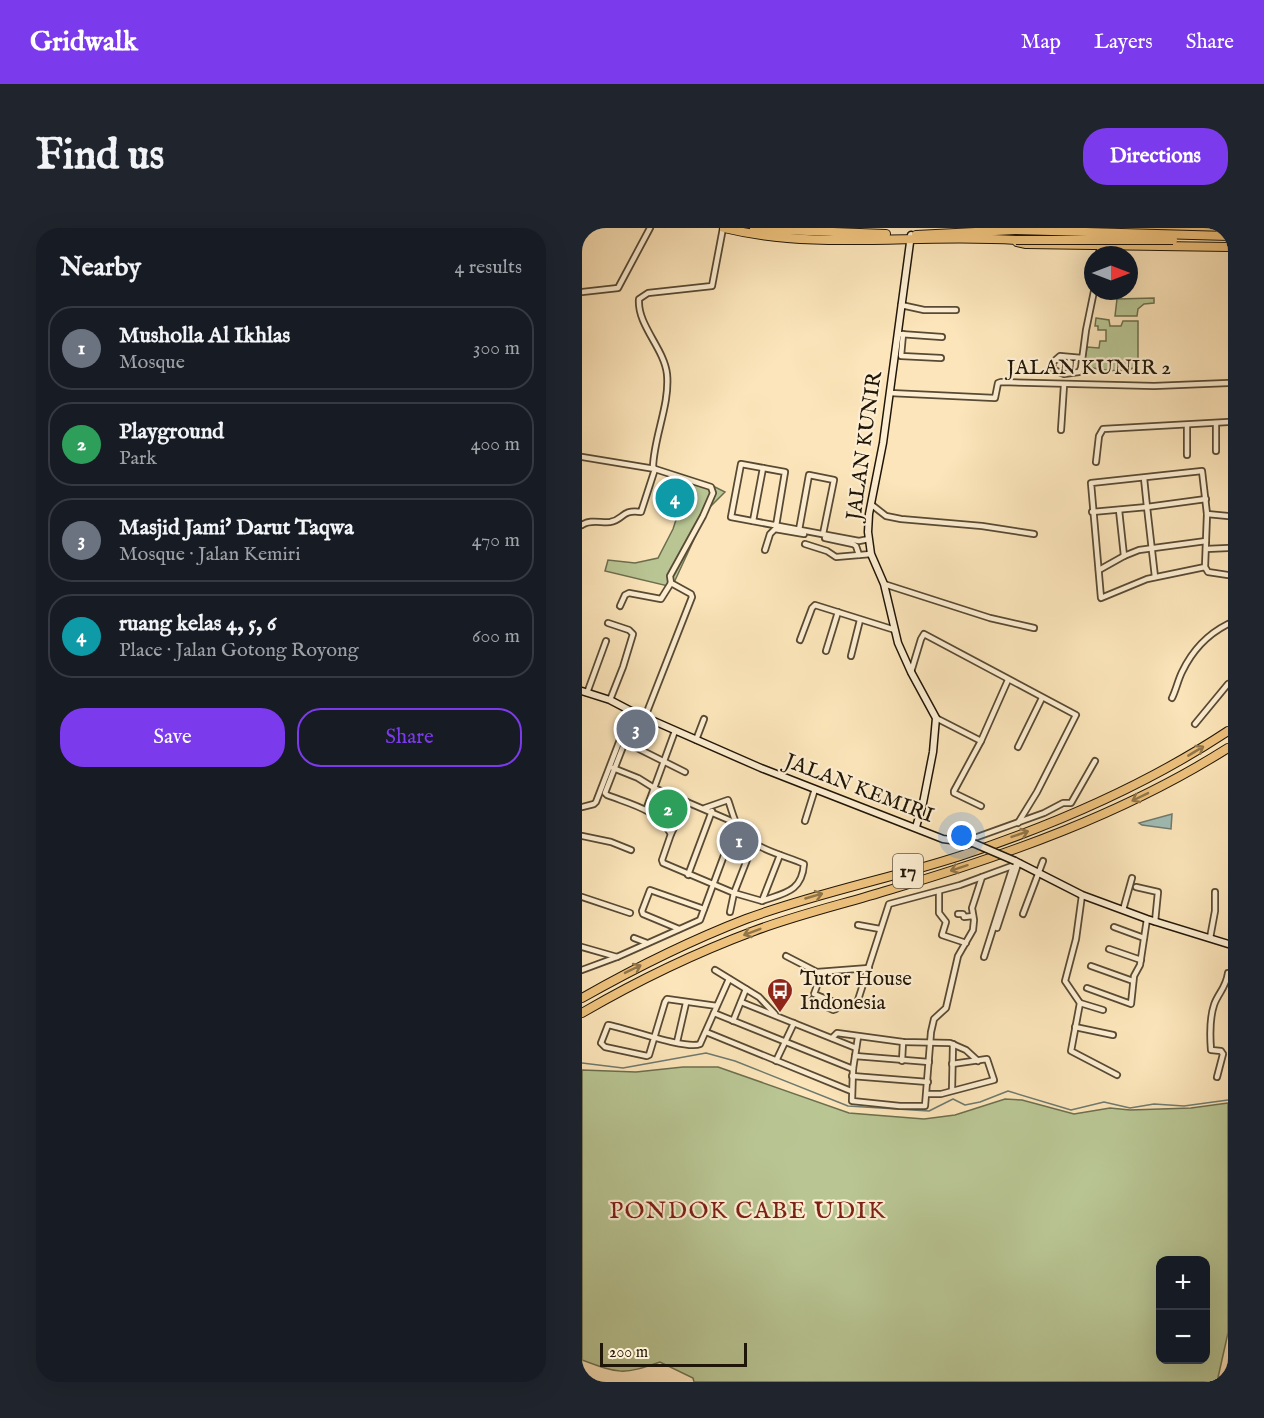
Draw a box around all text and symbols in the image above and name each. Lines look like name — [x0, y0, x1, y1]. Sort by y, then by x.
text: Gridwalk — [30, 25, 138, 60]
text: Map — [1021, 29, 1061, 56]
text: Layers — [1094, 29, 1153, 56]
text: Share — [1186, 29, 1234, 56]
button: Directions — [1083, 128, 1228, 185]
text: Find us — [36, 130, 164, 183]
north arrow — [1084, 246, 1138, 300]
text: Nearby — [60, 251, 141, 284]
text: 4 results — [455, 255, 522, 280]
text: Musholla Al Ikhlas — [119, 322, 290, 350]
text: 1 — [78, 336, 85, 361]
text: 300 m — [473, 336, 520, 361]
text: Mosque — [119, 350, 185, 375]
street label: JALAN KUNIR 2 — [1005, 355, 1171, 382]
street label: JALAN KUNIR — [841, 369, 889, 524]
text: Playground — [119, 418, 224, 446]
text: 2 — [77, 432, 86, 457]
text: 400 m — [471, 432, 520, 457]
text: Park — [119, 446, 157, 471]
pin: 4 — [656, 476, 694, 520]
text: Masjid Jami' Darut Taqwa — [119, 514, 354, 542]
text: 3 — [78, 528, 85, 553]
text: 470 m — [472, 528, 520, 553]
text: Mosque · Jalan Kemiri — [119, 542, 301, 567]
text: ruang kelas 4, 5, 6 — [119, 610, 276, 638]
text: 4 — [77, 624, 86, 649]
text: 600 m — [472, 624, 520, 649]
text: Place · Jalan Gotong Royong — [119, 638, 359, 663]
pin: 3 — [616, 706, 656, 752]
button: Save — [60, 708, 285, 767]
button: Share — [297, 708, 522, 767]
one-way arrow — [1187, 744, 1204, 756]
street label: JALAN KEMIRI — [779, 747, 937, 830]
pin: 2 — [648, 786, 688, 832]
one-way arrow — [1131, 791, 1149, 803]
pin: 1 — [720, 818, 758, 864]
your location — [947, 821, 976, 850]
one-way arrow — [1011, 828, 1029, 839]
road number: 17 — [893, 854, 923, 888]
one-way arrow — [950, 864, 969, 875]
one-way arrow — [804, 890, 823, 902]
one-way arrow — [744, 927, 762, 938]
one-way arrow — [624, 963, 642, 975]
place label: Tutor House Indonesia — [800, 966, 912, 1017]
bus stop icon: Tutor House Indonesia — [765, 976, 795, 1014]
district label: PONDOK CABE UDIK — [609, 1196, 887, 1227]
map controls — [1156, 1256, 1210, 1364]
button: + — [1156, 1256, 1210, 1310]
button: − — [1156, 1310, 1210, 1364]
scale bar — [600, 1340, 747, 1368]
text: 200 m — [609, 1343, 648, 1363]

